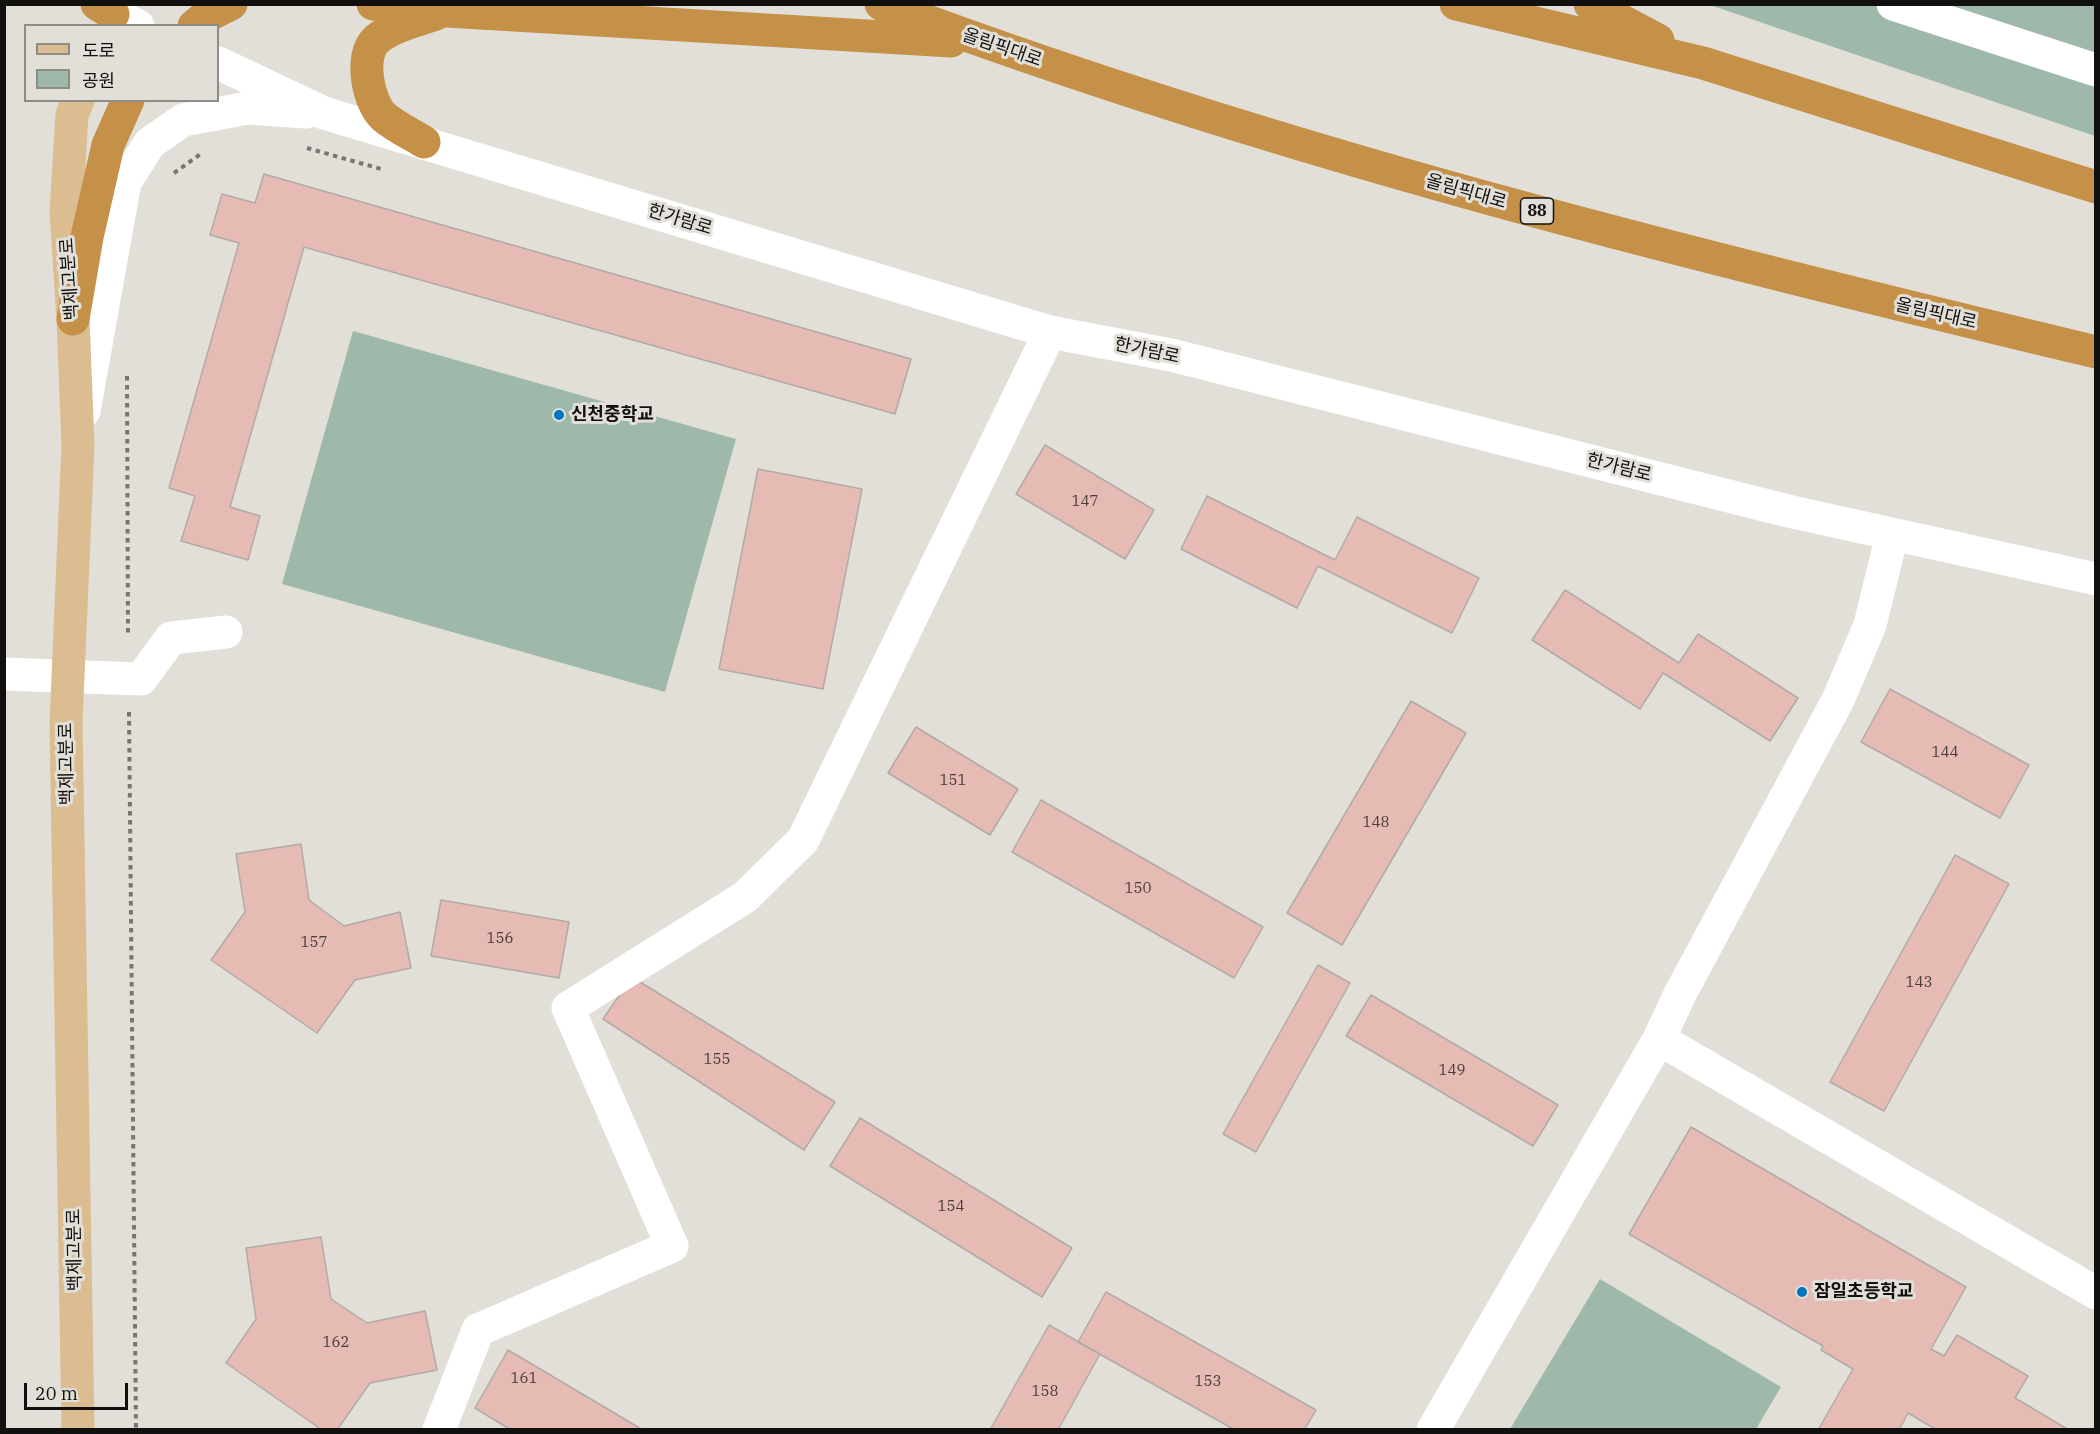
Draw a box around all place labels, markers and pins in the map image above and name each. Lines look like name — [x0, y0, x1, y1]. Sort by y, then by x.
place label: 신천중학교 — [571, 404, 654, 426]
marker: 신천중학교 — [552, 408, 566, 422]
place label: 잠일초등학교 — [1814, 1281, 1913, 1303]
marker: 잠일초등학교 — [1795, 1285, 1809, 1299]

